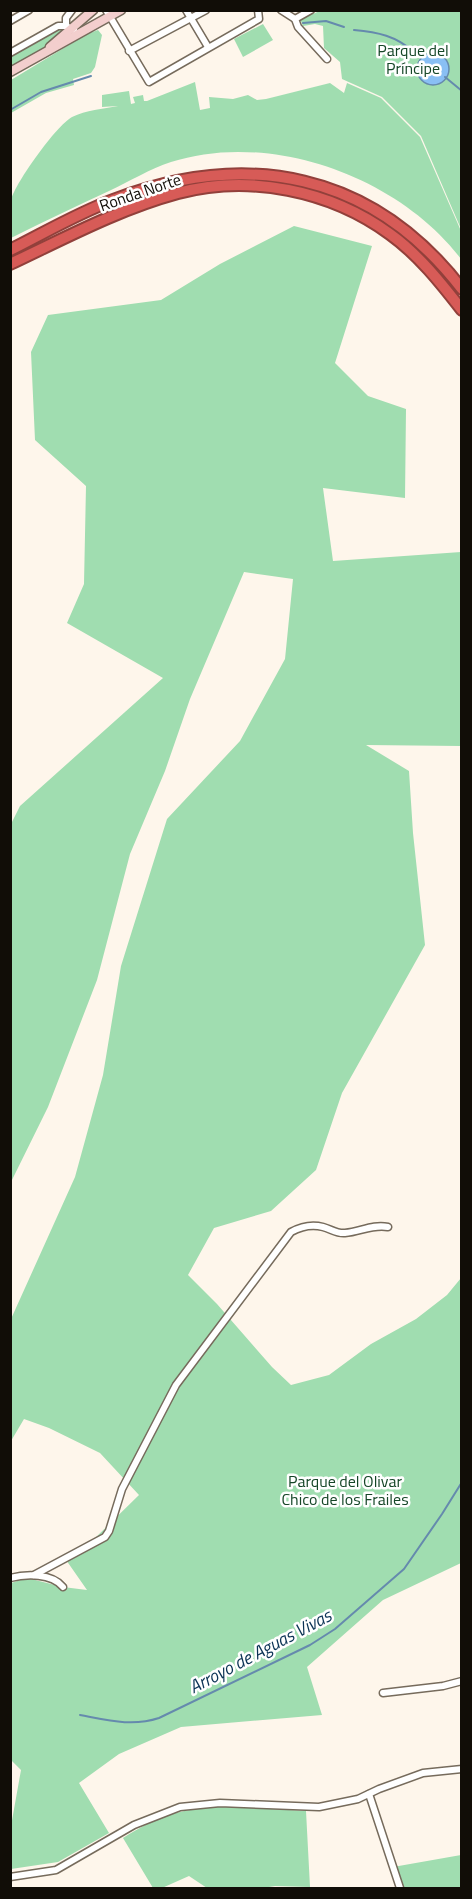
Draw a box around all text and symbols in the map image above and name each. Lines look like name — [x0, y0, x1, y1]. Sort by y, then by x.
park label: Parque del Príncipe — [377, 38, 449, 80]
street label: Ronda Norte — [96, 167, 184, 217]
park label: Parque del Olivar Chico de los Frailes — [281, 1469, 409, 1511]
water label: Arroyo de Aguas Vivas — [184, 1601, 337, 1700]

